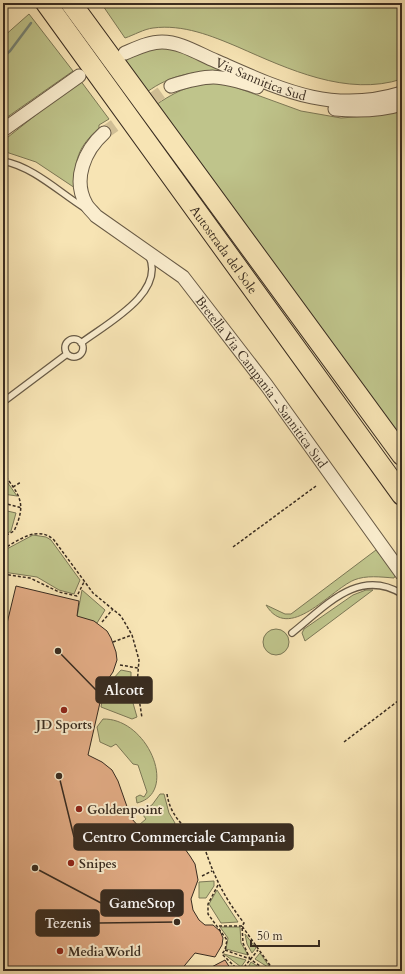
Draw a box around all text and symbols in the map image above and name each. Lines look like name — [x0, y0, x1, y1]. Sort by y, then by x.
street label: Via Sannitica Sud — [212, 54, 308, 105]
street label: Autostrada del Sole — [185, 202, 261, 298]
street label: Bretella Via Campania - Sannitica Sud — [191, 293, 331, 472]
callout: Alcott — [96, 677, 152, 703]
text: Alcott — [104, 681, 144, 700]
marker: JD Sports — [59, 705, 69, 715]
place label: JD Sports — [34, 716, 92, 734]
place label: Goldenpoint — [87, 801, 162, 819]
marker: Goldenpoint — [74, 804, 84, 814]
callout: Centro Commerciale Campania — [74, 824, 293, 850]
text: Centro Commerciale Campania — [82, 828, 286, 847]
place label: Snipes — [79, 855, 117, 873]
marker: Snipes — [66, 858, 76, 868]
callout: GameStop — [101, 890, 183, 916]
text: GameStop — [109, 894, 175, 913]
callout: Tezenis — [36, 910, 99, 936]
text: Tezenis — [44, 914, 92, 933]
scale bar — [251, 922, 319, 948]
text: 50 m — [257, 928, 284, 944]
place label: MediaWorld — [68, 943, 142, 961]
marker: MediaWorld — [55, 946, 65, 956]

